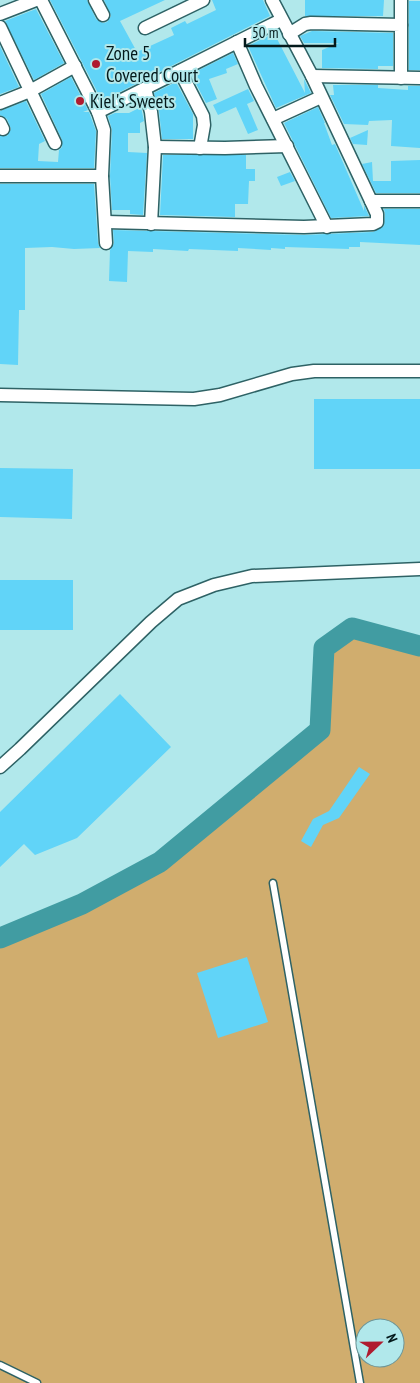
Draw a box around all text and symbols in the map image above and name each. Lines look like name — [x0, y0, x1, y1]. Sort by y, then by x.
scale bar — [245, 15, 335, 47]
text: 50 m — [252, 23, 278, 42]
place label: Zone 5 Covered Court — [106, 41, 199, 87]
marker: Zone 5 Covered Court — [90, 58, 102, 70]
place label: Kiel's Sweets — [90, 89, 175, 113]
marker: Kiel's Sweets — [74, 95, 86, 107]
north arrow — [355, 1318, 405, 1368]
text: N — [382, 1331, 402, 1345]

